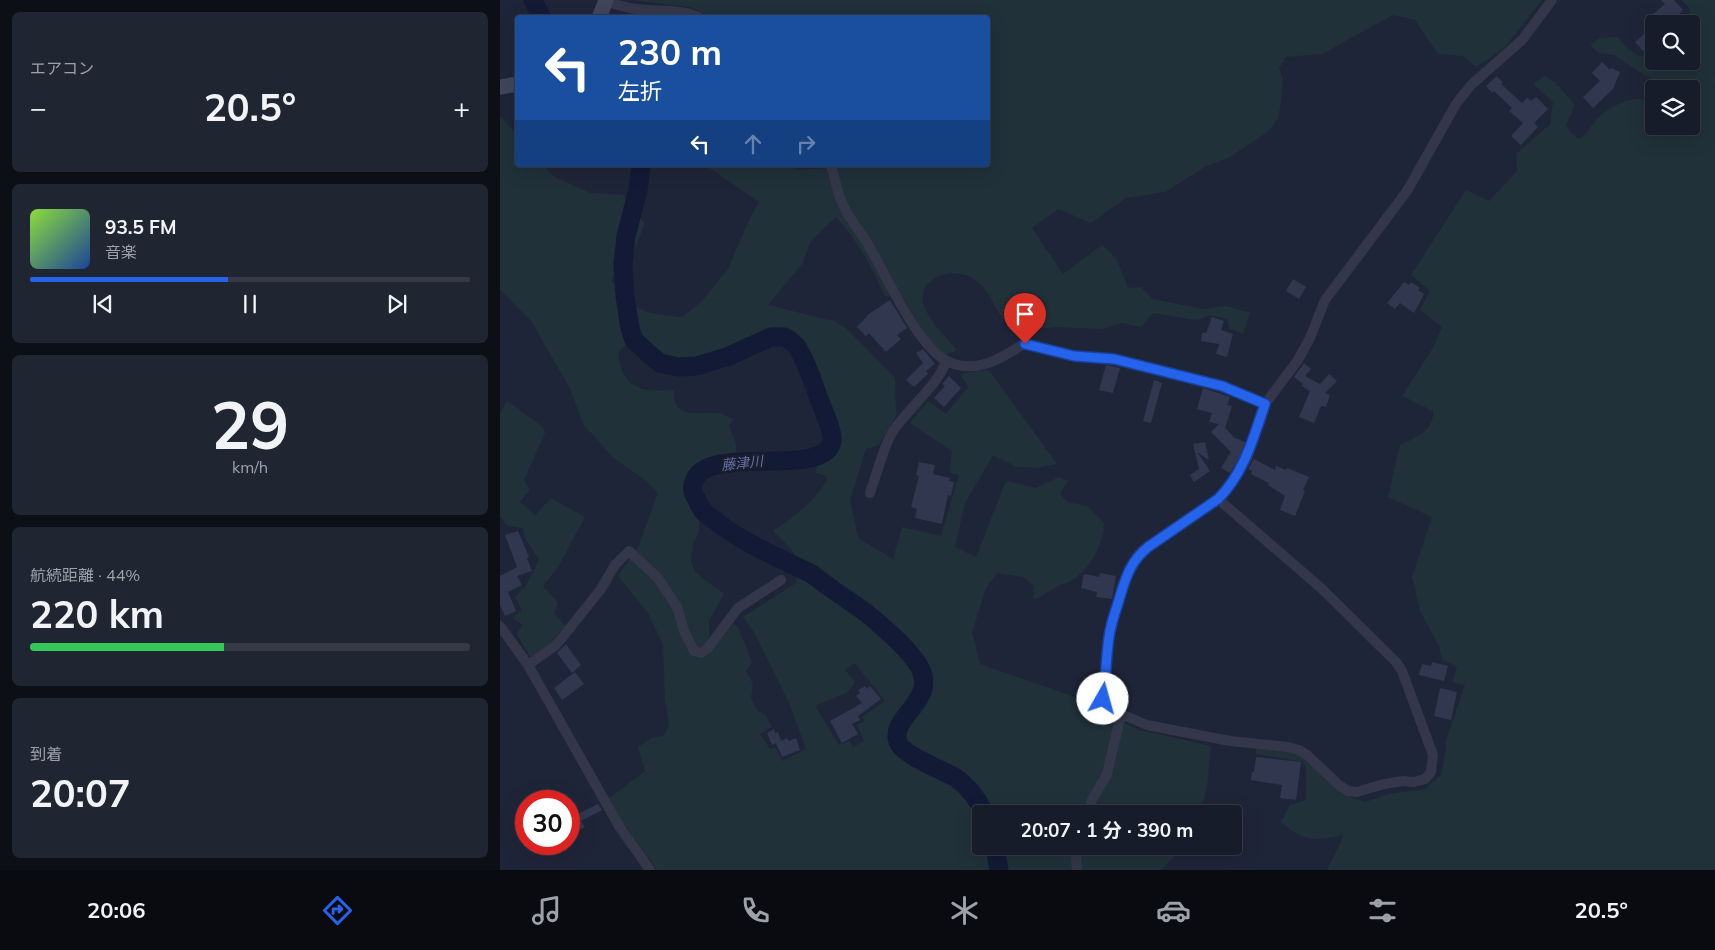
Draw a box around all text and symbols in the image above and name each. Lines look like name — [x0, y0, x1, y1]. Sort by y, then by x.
map controls — [1645, 15, 1700, 135]
button: search — [1645, 15, 1700, 70]
text: 230 m — [618, 30, 722, 74]
icon: left — [535, 35, 600, 100]
text: エアコン — [30, 58, 94, 78]
text: 左折 — [618, 77, 662, 105]
button: layers — [1645, 80, 1700, 135]
text: 20.5° — [204, 83, 296, 131]
text: − — [30, 90, 47, 125]
text: + — [453, 90, 470, 125]
icon: left — [686, 130, 714, 158]
icon: ahead — [739, 130, 767, 158]
icon: right — [792, 130, 820, 158]
text: 93.5 FM — [105, 215, 177, 239]
text: 音楽 — [105, 242, 137, 262]
icon: previous — [89, 290, 117, 318]
icon: pause — [236, 290, 264, 318]
icon: next — [383, 290, 411, 318]
pin — [1004, 293, 1046, 344]
icon: arrive — [1011, 300, 1039, 328]
text: 29 — [211, 384, 289, 465]
water label: 藤津川 — [720, 452, 766, 474]
text: km/h — [232, 457, 268, 477]
text: 航続距離 · 44% — [30, 565, 140, 585]
text: 220 km — [30, 590, 164, 638]
position arrow — [1076, 672, 1128, 724]
text: 到着 — [30, 744, 62, 764]
text: 20:07 — [30, 769, 131, 817]
speed limit sign: 30 — [515, 790, 580, 855]
text: 20:07 · 1 分 · 390 m — [1021, 818, 1193, 842]
icon: directions — [320, 893, 355, 928]
icon: music — [529, 893, 564, 928]
icon: phone — [738, 893, 773, 928]
icon: climate — [947, 893, 982, 928]
icon: car — [1156, 893, 1191, 928]
icon: filters — [1365, 893, 1400, 928]
text: 20:06 — [87, 896, 145, 924]
text: 20.5° — [1574, 896, 1628, 924]

